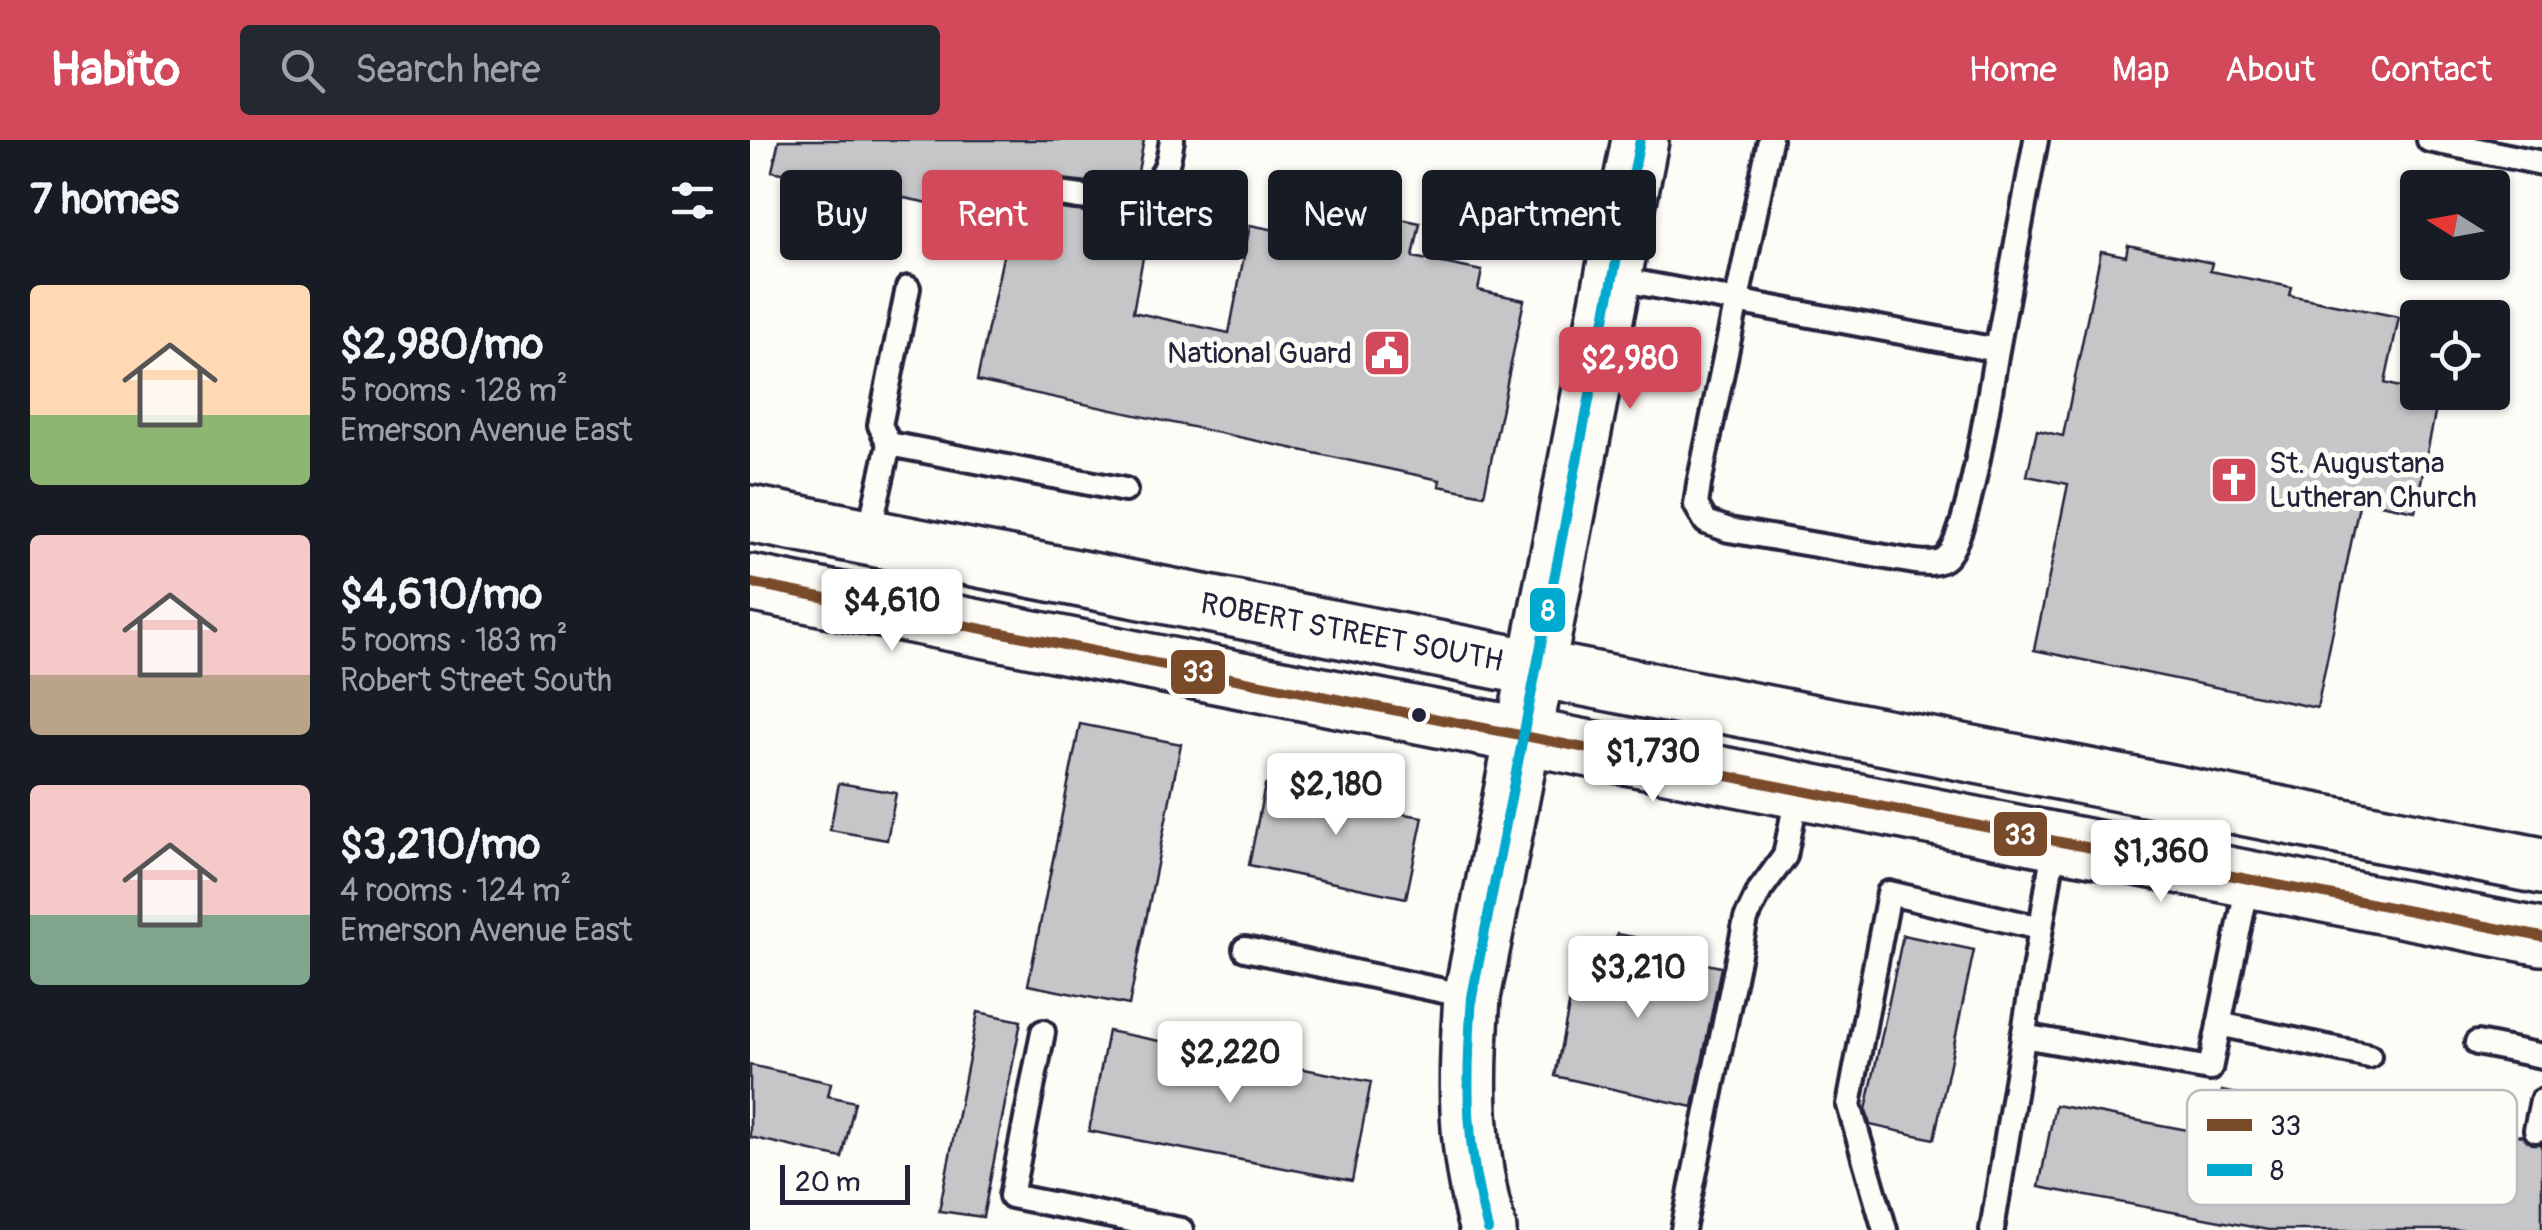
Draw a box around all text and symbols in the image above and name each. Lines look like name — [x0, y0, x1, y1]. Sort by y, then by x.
search box — [240, 25, 940, 115]
text: Habito — [50, 40, 180, 100]
icon: search — [275, 43, 330, 98]
text: Search here — [355, 46, 541, 94]
text: Home — [1969, 48, 2057, 92]
text: Map — [2112, 48, 2170, 92]
text: About — [2225, 48, 2315, 92]
text: Contact — [2370, 48, 2492, 92]
chip: Buy — [780, 170, 902, 260]
chip: Rent — [922, 170, 1063, 260]
chip: Filters — [1083, 170, 1248, 260]
chip: New — [1268, 170, 1402, 260]
chip: Apartment — [1422, 170, 1656, 260]
north arrow — [2400, 170, 2510, 280]
map controls — [2400, 170, 2510, 410]
icon: filters — [665, 173, 720, 228]
text: 7 homes — [30, 174, 179, 226]
button: locate — [2400, 300, 2510, 410]
text: $2,980/mo — [340, 319, 543, 371]
icon: home — [110, 325, 230, 445]
public building icon: National Guard — [1361, 327, 1413, 379]
pin: $2,980 — [1549, 327, 1711, 412]
place label: National Guard — [1167, 335, 1352, 372]
text: $2,980 — [1581, 339, 1679, 379]
text: 5 rooms · 128 m² — [340, 371, 568, 411]
text: Emerson Avenue East — [340, 411, 633, 451]
place label: St. Augustana Lutheran Church — [2269, 445, 2477, 516]
church icon: St. Augustana Lutheran Church — [2208, 454, 2260, 506]
text: $4,610/mo — [340, 569, 542, 621]
pin: $4,610 — [811, 569, 973, 654]
icon: home — [110, 575, 230, 695]
text: $4,610 — [843, 581, 941, 621]
street label: ROBERT STREET SOUTH — [1197, 585, 1506, 680]
line badge: 8 — [1528, 586, 1567, 634]
text: 8 — [1541, 594, 1555, 629]
text: 5 rooms · 183 m² — [340, 621, 568, 661]
line badge: 33 — [1169, 648, 1227, 696]
text: 33 — [1182, 655, 1214, 690]
text: Robert Street South — [340, 661, 612, 701]
unlabelled marker — [1409, 705, 1429, 725]
pin: $1,730 — [1572, 720, 1734, 805]
text: $1,730 — [1606, 732, 1700, 772]
pin: $2,180 — [1255, 753, 1417, 838]
text: $2,180 — [1289, 765, 1383, 805]
line badge: 33 — [1992, 810, 2049, 858]
text: 33 — [2004, 818, 2036, 853]
text: $3,210/mo — [340, 819, 540, 871]
pin: $1,360 — [2080, 820, 2242, 905]
icon: home — [110, 825, 230, 945]
text: $1,360 — [2113, 832, 2209, 872]
text: 4 rooms · 124 m² — [340, 871, 571, 911]
text: Emerson Avenue East — [340, 911, 633, 951]
pin: $3,210 — [1557, 936, 1719, 1021]
text: $3,210 — [1590, 948, 1686, 988]
pin: $2,220 — [1149, 1021, 1311, 1106]
text: $2,220 — [1180, 1033, 1281, 1073]
legend — [2187, 1090, 2517, 1205]
text: 33 — [2270, 1109, 2301, 1144]
text: 8 — [2270, 1154, 2284, 1189]
scale bar — [780, 1160, 910, 1204]
text: 20 m — [795, 1165, 861, 1200]

